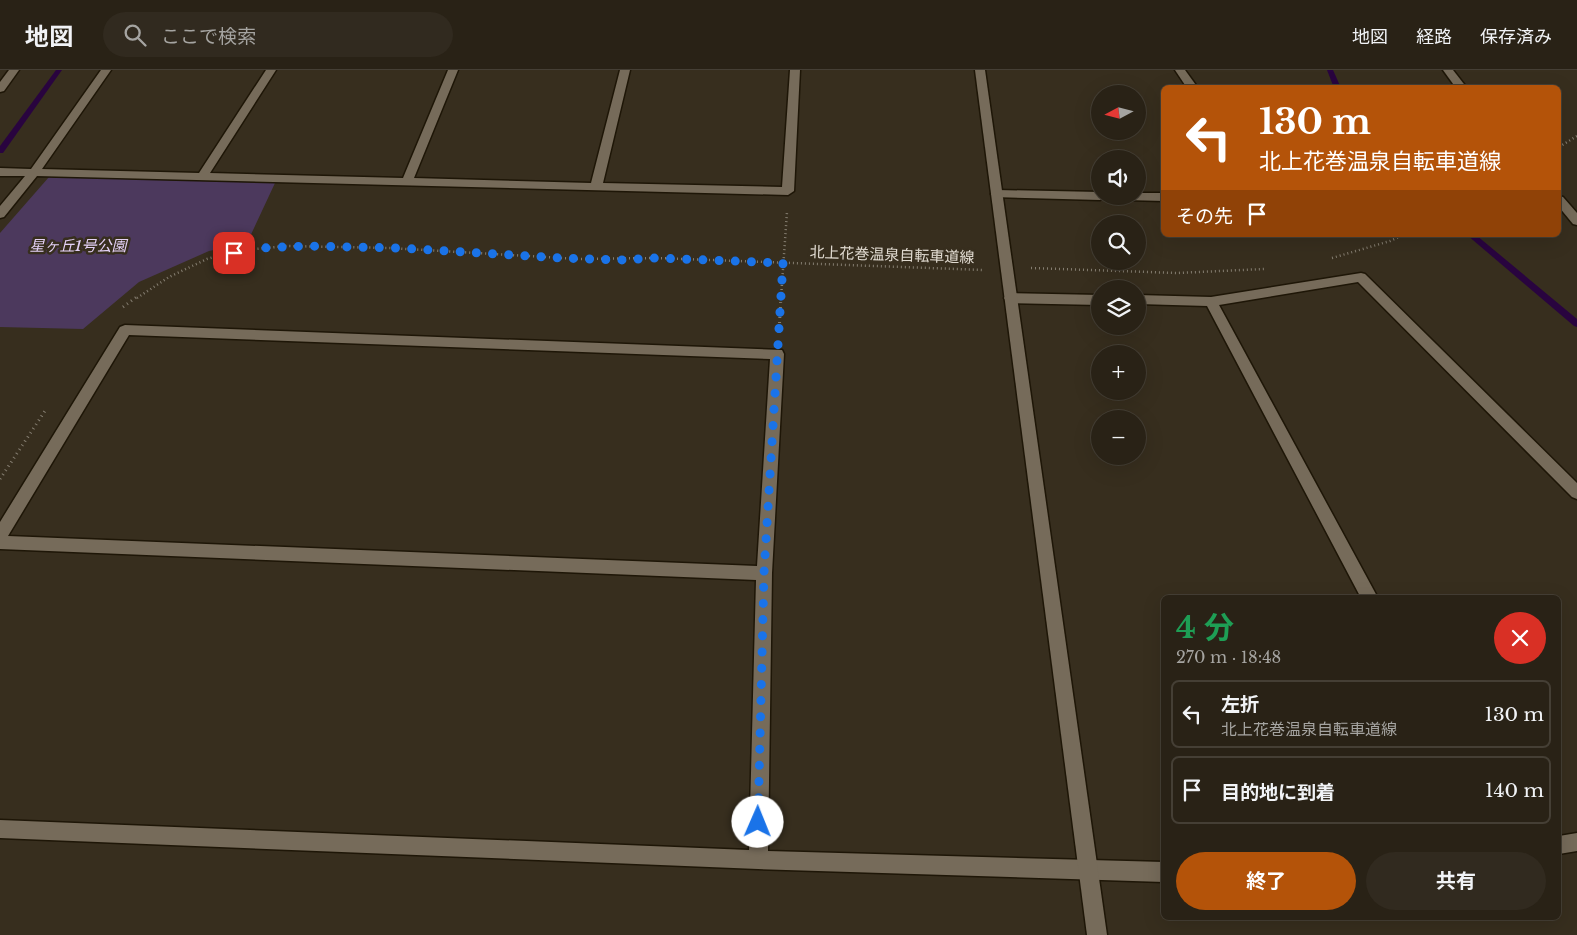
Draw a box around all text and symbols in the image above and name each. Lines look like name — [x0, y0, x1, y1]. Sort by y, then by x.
search box — [103, 12, 453, 57]
icon: search — [121, 21, 149, 49]
text: 地図 — [25, 22, 73, 51]
text: ここで検索 — [161, 25, 256, 48]
text: 地図 — [1352, 26, 1388, 48]
text: 経路 — [1416, 26, 1452, 48]
text: 保存済み — [1480, 26, 1552, 48]
north arrow — [1091, 85, 1146, 140]
map controls — [1091, 85, 1146, 465]
text: 130 m — [1259, 100, 1371, 143]
icon: left — [1176, 105, 1241, 170]
text: 北上花巻温泉自転車道線 — [1259, 148, 1501, 175]
button: sound — [1091, 150, 1146, 205]
icon: arrive — [1243, 200, 1271, 228]
text: その先 — [1176, 205, 1233, 228]
button: search — [1091, 215, 1146, 270]
pin — [213, 232, 255, 274]
park label: 星ヶ丘1号公園 — [29, 236, 129, 255]
icon: arrive — [220, 239, 248, 267]
street label: 北上花巻温泉自転車道線 — [809, 242, 975, 267]
button: layers — [1091, 280, 1146, 335]
button: + — [1091, 345, 1146, 400]
button: − — [1091, 410, 1146, 465]
text: 4 分 — [1176, 609, 1234, 646]
button: close — [1494, 612, 1546, 664]
text: 270 m · 18:48 — [1176, 647, 1281, 667]
text: 左折 — [1221, 693, 1259, 716]
icon: left — [1178, 700, 1206, 728]
text: 130 m — [1484, 703, 1544, 726]
text: 北上花巻温泉自転車道線 — [1221, 719, 1397, 739]
icon: arrive — [1178, 776, 1206, 804]
text: 140 m — [1485, 779, 1544, 802]
text: 目的地に到着 — [1221, 781, 1335, 804]
position arrow — [731, 795, 783, 847]
button: 終了 — [1176, 852, 1356, 910]
button: 共有 — [1366, 852, 1546, 910]

